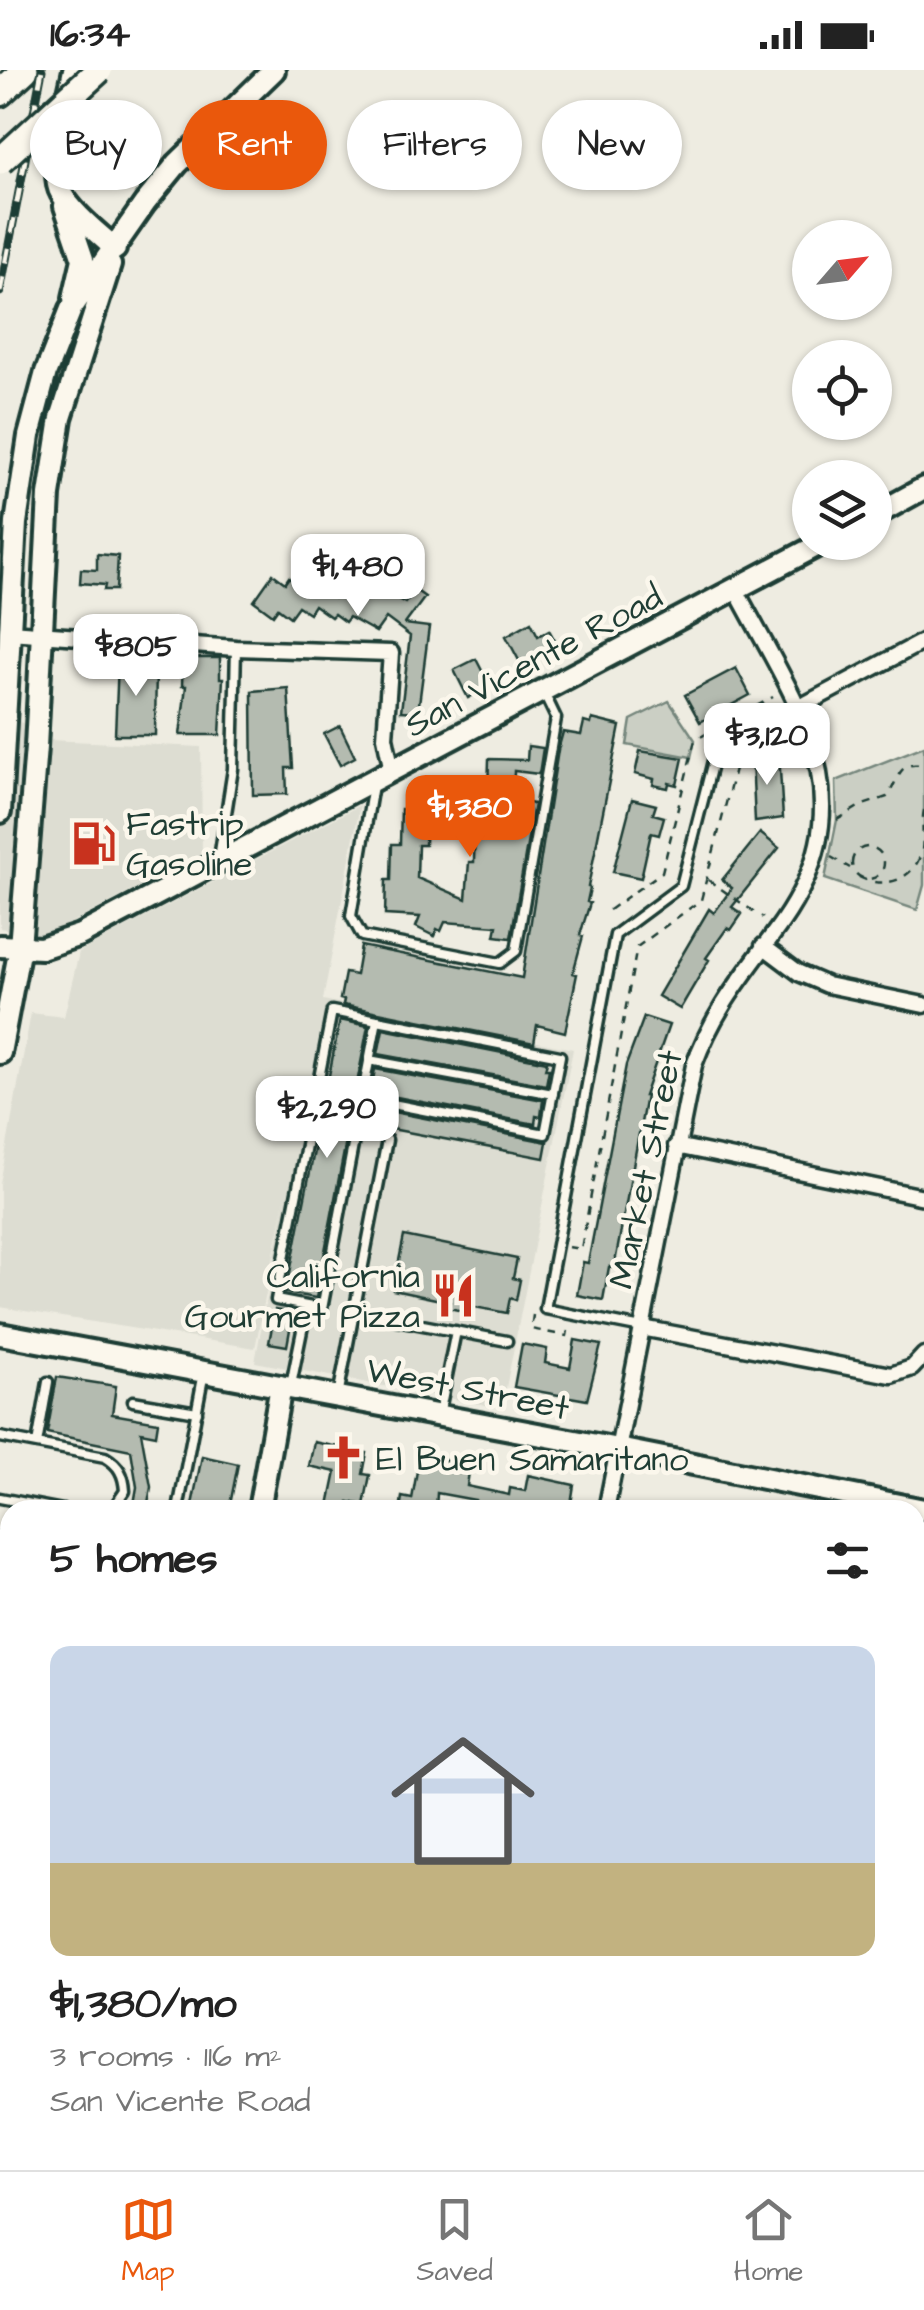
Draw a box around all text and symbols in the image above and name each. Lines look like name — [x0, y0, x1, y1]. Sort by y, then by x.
text: 16:34 — [50, 9, 130, 61]
chip: Buy — [30, 100, 162, 190]
chip: Rent — [182, 100, 327, 190]
chip: Filters — [347, 100, 522, 190]
chip: New — [542, 100, 682, 190]
north arrow — [792, 220, 892, 320]
map controls — [792, 220, 892, 560]
button: locate — [792, 340, 892, 440]
button: layers — [792, 460, 892, 560]
pin: $1,480 — [277, 534, 439, 619]
text: $1,480 — [313, 544, 403, 589]
street label: San Vicente Road — [396, 573, 671, 750]
pin: $805 — [77, 614, 195, 699]
text: $805 — [95, 624, 177, 669]
pin: $3,120 — [686, 703, 848, 788]
text: $3,120 — [726, 713, 808, 758]
pin: $1,380 — [389, 775, 551, 860]
text: $1,380 — [428, 785, 512, 830]
place label: Fastrip Gasoline — [126, 800, 253, 889]
fuel station icon: Fastrip Gasoline — [69, 819, 117, 867]
street label: Market Street — [597, 1046, 696, 1293]
pin: $2,290 — [246, 1076, 408, 1161]
text: $2,290 — [278, 1086, 376, 1131]
place label: California Gourmet Pizza — [185, 1252, 420, 1341]
restaurant icon: California Gourmet Pizza — [429, 1271, 477, 1319]
street label: West Street — [362, 1346, 573, 1433]
church icon: El Buen Samaritano — [319, 1434, 367, 1482]
place label: El Buen Samaritano — [376, 1435, 689, 1484]
text: 5 homes — [50, 1531, 217, 1589]
icon: filters — [820, 1533, 875, 1588]
icon: home — [373, 1711, 553, 1891]
text: $1,380/mo — [50, 1976, 237, 2034]
text: 3 rooms · 116 m² — [50, 2034, 282, 2079]
text: San Vicente Road — [50, 2079, 311, 2124]
tab: Map — [121, 2192, 176, 2291]
tab: Saved — [417, 2192, 493, 2291]
tab: Home — [734, 2192, 803, 2291]

